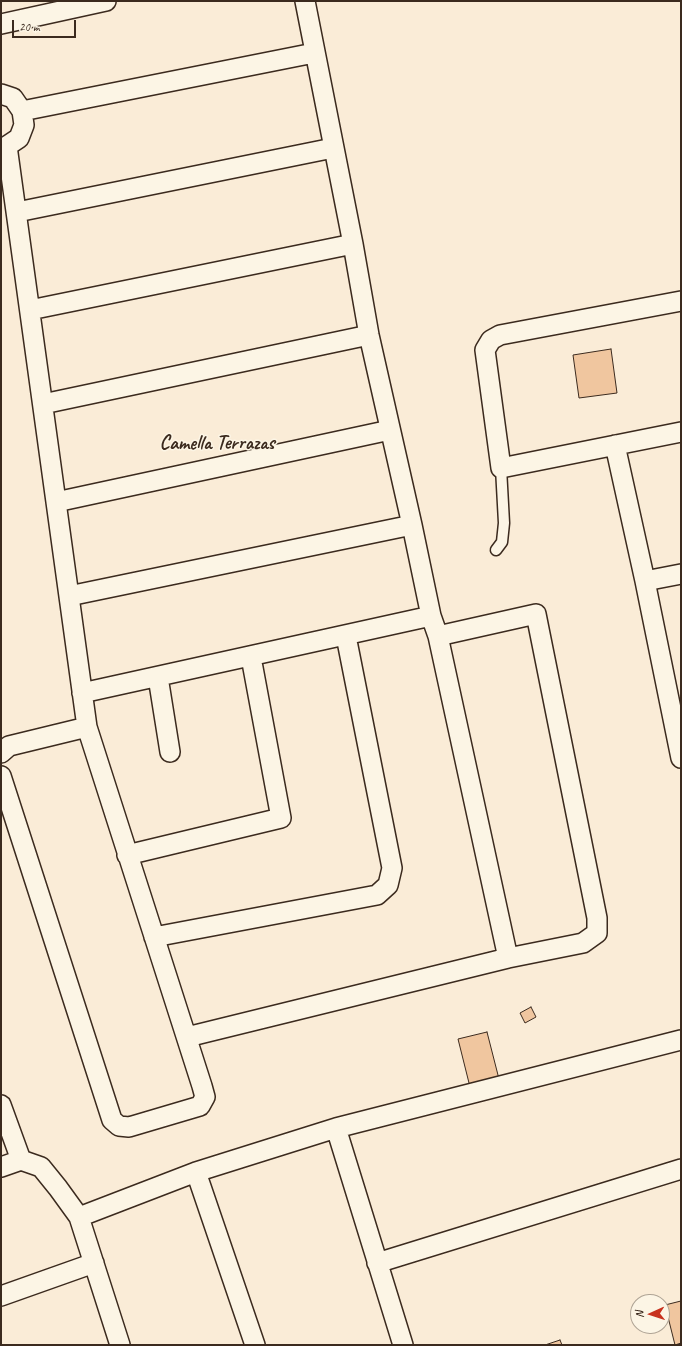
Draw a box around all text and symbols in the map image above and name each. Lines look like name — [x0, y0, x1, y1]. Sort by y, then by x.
scale bar — [14, 12, 78, 38]
text: 20 m — [19, 19, 39, 35]
district label: Camella Terrazas — [159, 432, 275, 456]
north arrow — [630, 1294, 670, 1334]
text: N — [632, 1311, 646, 1318]

